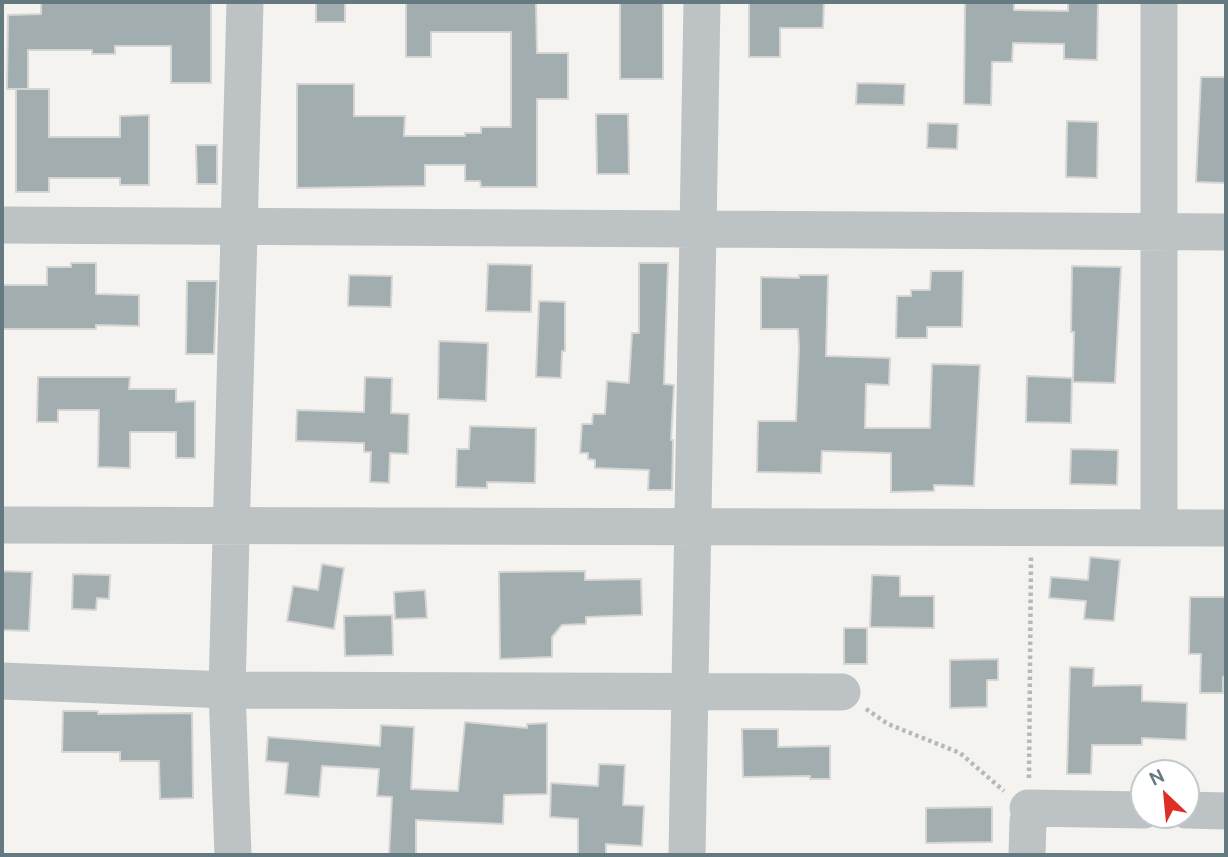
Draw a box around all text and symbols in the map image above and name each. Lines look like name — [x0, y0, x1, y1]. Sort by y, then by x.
north arrow — [1130, 759, 1200, 829]
text: N — [1145, 764, 1168, 790]

